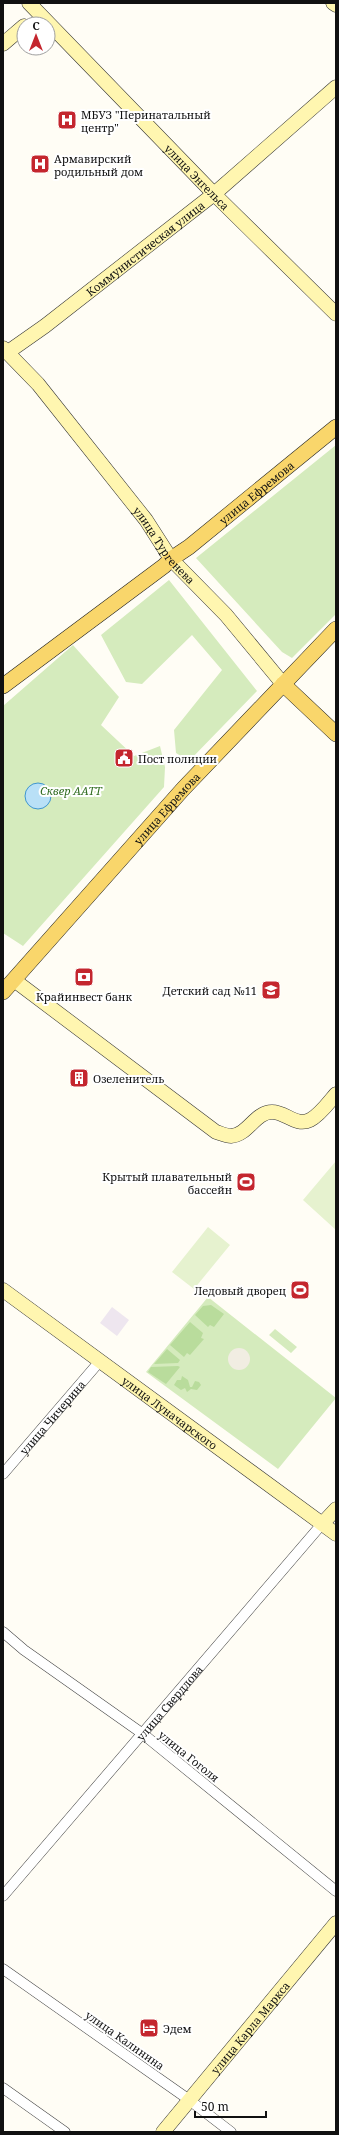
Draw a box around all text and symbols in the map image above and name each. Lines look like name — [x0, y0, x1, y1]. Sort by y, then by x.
north arrow — [16, 16, 56, 56]
text: С — [32, 18, 40, 33]
place label: МБУЗ "Перинатальный центр" — [81, 107, 211, 135]
hospital icon: МБУЗ "Перинатальный центр" — [56, 109, 78, 131]
street label: улица Энгельса — [162, 140, 233, 213]
place label: Армавирский родильный дом — [54, 151, 143, 179]
hospital icon: Армавирский родильный дом — [29, 153, 51, 175]
street label: Коммунистическая улица — [83, 197, 207, 299]
street label: улица Ефремова — [216, 457, 297, 527]
street label: улица Тургенева — [130, 503, 199, 587]
public building icon: Пост полиции — [113, 747, 135, 769]
place label: Пост полиции — [138, 751, 217, 766]
street label: улица Ефремова — [130, 769, 203, 848]
park label: Сквер ААТТ — [40, 783, 103, 798]
bank icon: Крайинвест банк — [73, 966, 95, 988]
school or university icon: Детский сад №11 — [260, 979, 282, 1001]
place label: Детский сад №11 — [163, 983, 257, 998]
place label: Крайинвест банк — [36, 989, 132, 1004]
building icon: Озеленитель — [68, 1067, 90, 1089]
place label: Озеленитель — [93, 1071, 164, 1086]
place label: Крытый плавательный бассейн — [102, 1169, 232, 1197]
sports icon: Крытый плавательный бассейн — [235, 1171, 257, 1193]
sports icon: Ледовый дворец — [289, 1279, 311, 1301]
place label: Ледовый дворец — [194, 1283, 286, 1298]
street label: улица Луначарского — [119, 1372, 221, 1452]
street label: улица Чичерина — [16, 1377, 88, 1457]
street label: улица Свердлова — [132, 1662, 206, 1743]
street label: улица Гоголя — [156, 1727, 222, 1785]
street label: улица Карла Маркса — [207, 1978, 292, 2077]
street label: улица Калинина — [82, 2007, 168, 2073]
hotel icon: Эдем — [138, 2017, 160, 2039]
place label: Эдем — [163, 2021, 192, 2036]
scale bar — [195, 2093, 266, 2119]
text: 50 m — [201, 2098, 229, 2115]

